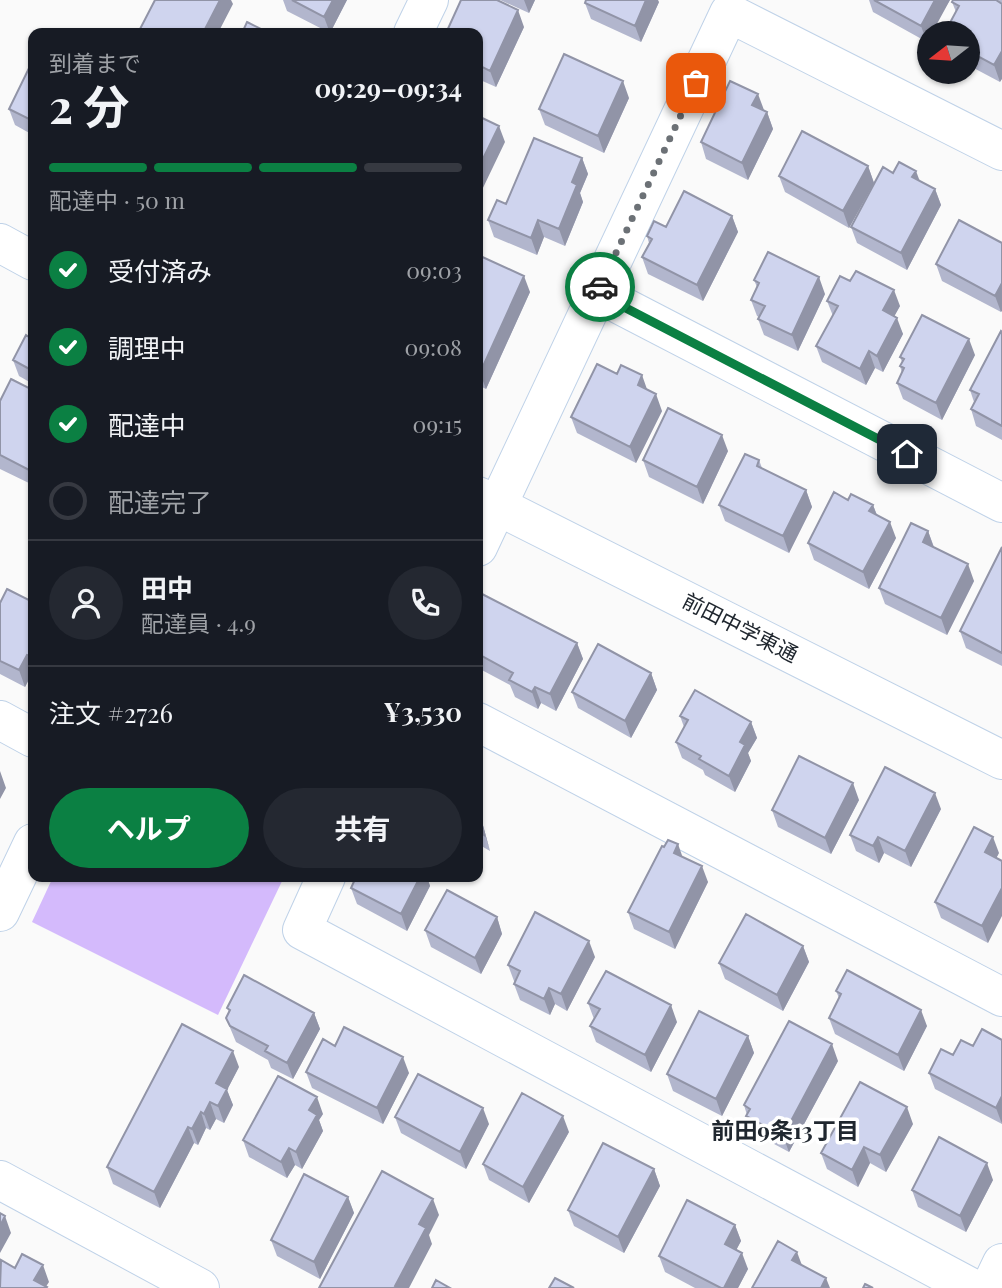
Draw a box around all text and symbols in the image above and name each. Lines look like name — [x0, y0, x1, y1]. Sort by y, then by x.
north arrow — [917, 21, 980, 84]
map controls — [917, 21, 980, 84]
text: 到着まで — [49, 47, 141, 78]
pin — [666, 53, 726, 113]
icon: bag — [677, 64, 715, 102]
text: 09:29–09:34 — [315, 70, 462, 105]
text: 2 分 — [49, 74, 129, 136]
text: 配達中 · 50 m — [49, 184, 185, 215]
icon: check — [49, 251, 87, 289]
courier — [565, 252, 635, 322]
text: 受付済み — [108, 253, 212, 288]
text: 09:03 — [406, 254, 462, 285]
icon: car — [581, 268, 619, 306]
icon: check — [49, 328, 87, 366]
text: 調理中 — [108, 330, 186, 365]
text: 09:08 — [405, 331, 462, 362]
icon: check — [49, 405, 87, 443]
text: 配達中 — [108, 407, 186, 442]
text: 09:15 — [413, 408, 462, 439]
pin — [877, 424, 937, 484]
icon: home — [888, 435, 926, 473]
text: 配達完了 — [108, 484, 212, 519]
button: person — [49, 566, 123, 640]
button: phone — [388, 566, 462, 640]
text: 田中 — [141, 570, 193, 605]
street label: 前田中学東通 — [678, 585, 803, 667]
text: 配達員 · 4.9 — [141, 607, 256, 638]
text: ¥3,530 — [384, 694, 462, 729]
text: 注文 #2726 — [49, 695, 173, 730]
button: ヘルプ — [49, 788, 249, 868]
button: 共有 — [263, 788, 462, 868]
district label: 前田9条13丁目 — [711, 1114, 859, 1145]

